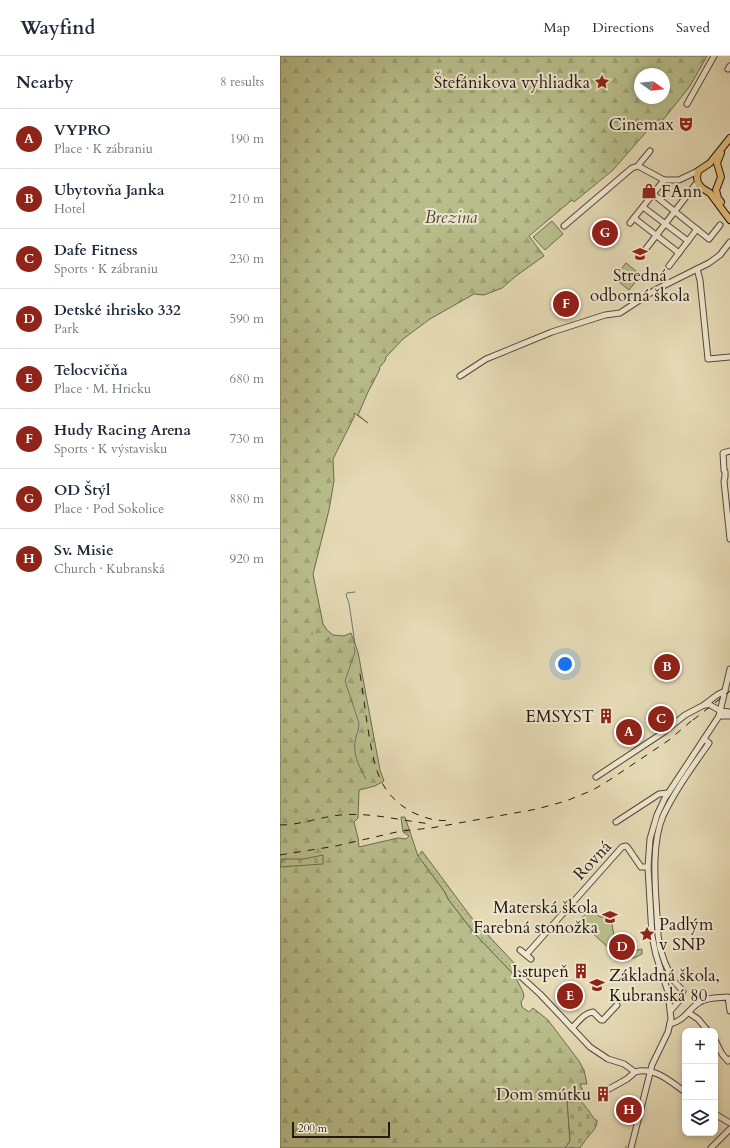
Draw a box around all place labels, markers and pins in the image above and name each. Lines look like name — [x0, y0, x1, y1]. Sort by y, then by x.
place label: Štefánikova vyhliadka — [434, 71, 591, 94]
place icon: Štefánikova vyhliadka — [593, 73, 611, 91]
place label: Cinemax — [609, 113, 675, 136]
theatre icon: Cinemax — [677, 115, 695, 133]
place label: FAnn — [661, 180, 702, 203]
shop icon: FAnn — [640, 182, 658, 200]
pin: G — [592, 218, 618, 248]
school or university icon: Stredná odborná škola — [631, 245, 649, 263]
place label: Stredná odborná škola — [590, 264, 691, 307]
pin: F — [553, 289, 579, 319]
pin: B — [654, 652, 680, 682]
pin: C — [648, 704, 674, 734]
place label: EMSYST — [525, 705, 594, 728]
building icon: EMSYST — [597, 707, 615, 725]
pin: A — [616, 717, 642, 747]
place label: Materská škola Farebná stonožka — [473, 896, 599, 939]
school or university icon: Materská škola Farebná stonožka — [601, 908, 619, 926]
place label: Padlým v SNP — [659, 913, 714, 956]
place icon: Padlým v SNP — [638, 925, 656, 943]
pin: D — [609, 932, 635, 962]
place label: I.stupeň — [512, 960, 569, 983]
building icon: I.stupeň — [572, 962, 590, 980]
place label: Základná škola, Kubranská 80 — [609, 964, 720, 1007]
school or university icon: Základná škola, Kubranská 80 — [588, 976, 606, 994]
pin: E — [557, 981, 583, 1011]
place label: Dom smútku — [496, 1083, 591, 1106]
building icon: Dom smútku — [594, 1085, 612, 1103]
pin: H — [616, 1095, 642, 1125]

